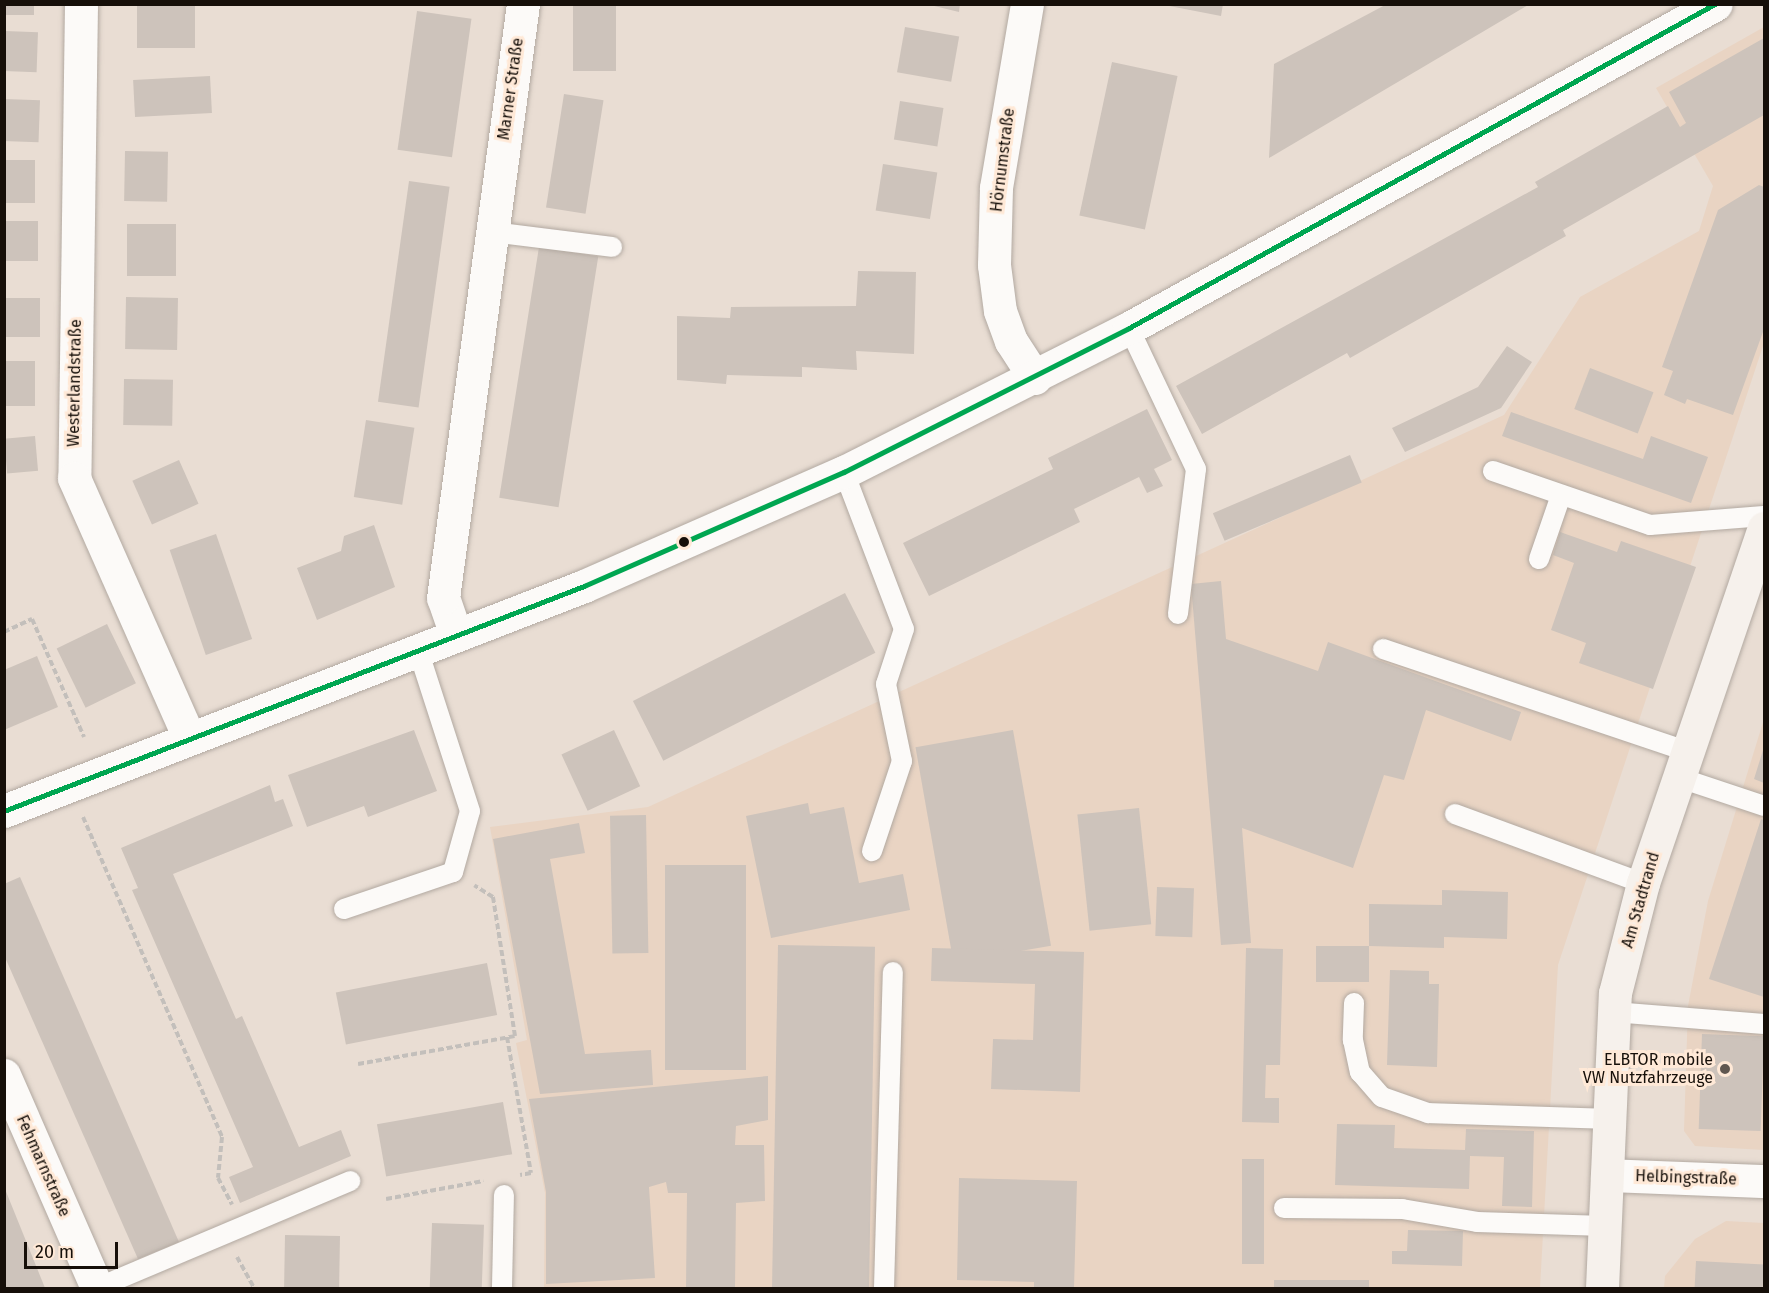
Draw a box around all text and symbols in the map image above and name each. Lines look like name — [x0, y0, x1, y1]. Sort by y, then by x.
street label: Marner Straße — [494, 37, 528, 141]
street label: Hörnumstraße — [987, 107, 1019, 213]
street label: Westerlandstraße — [64, 319, 86, 447]
unlabelled marker — [678, 536, 690, 548]
street label: Am Stadtrand — [1618, 850, 1664, 950]
place label: ELBTOR mobile VW Nutzfahrzeuge — [1583, 1050, 1713, 1088]
marker: ELBTOR mobile VW Nutzfahrzeuge — [1718, 1062, 1732, 1076]
street label: Fehmarnstraße — [12, 1112, 74, 1220]
street label: Helbingstraße — [1635, 1167, 1737, 1189]
scale bar — [27, 1230, 122, 1268]
text: 20 m — [35, 1241, 74, 1263]

